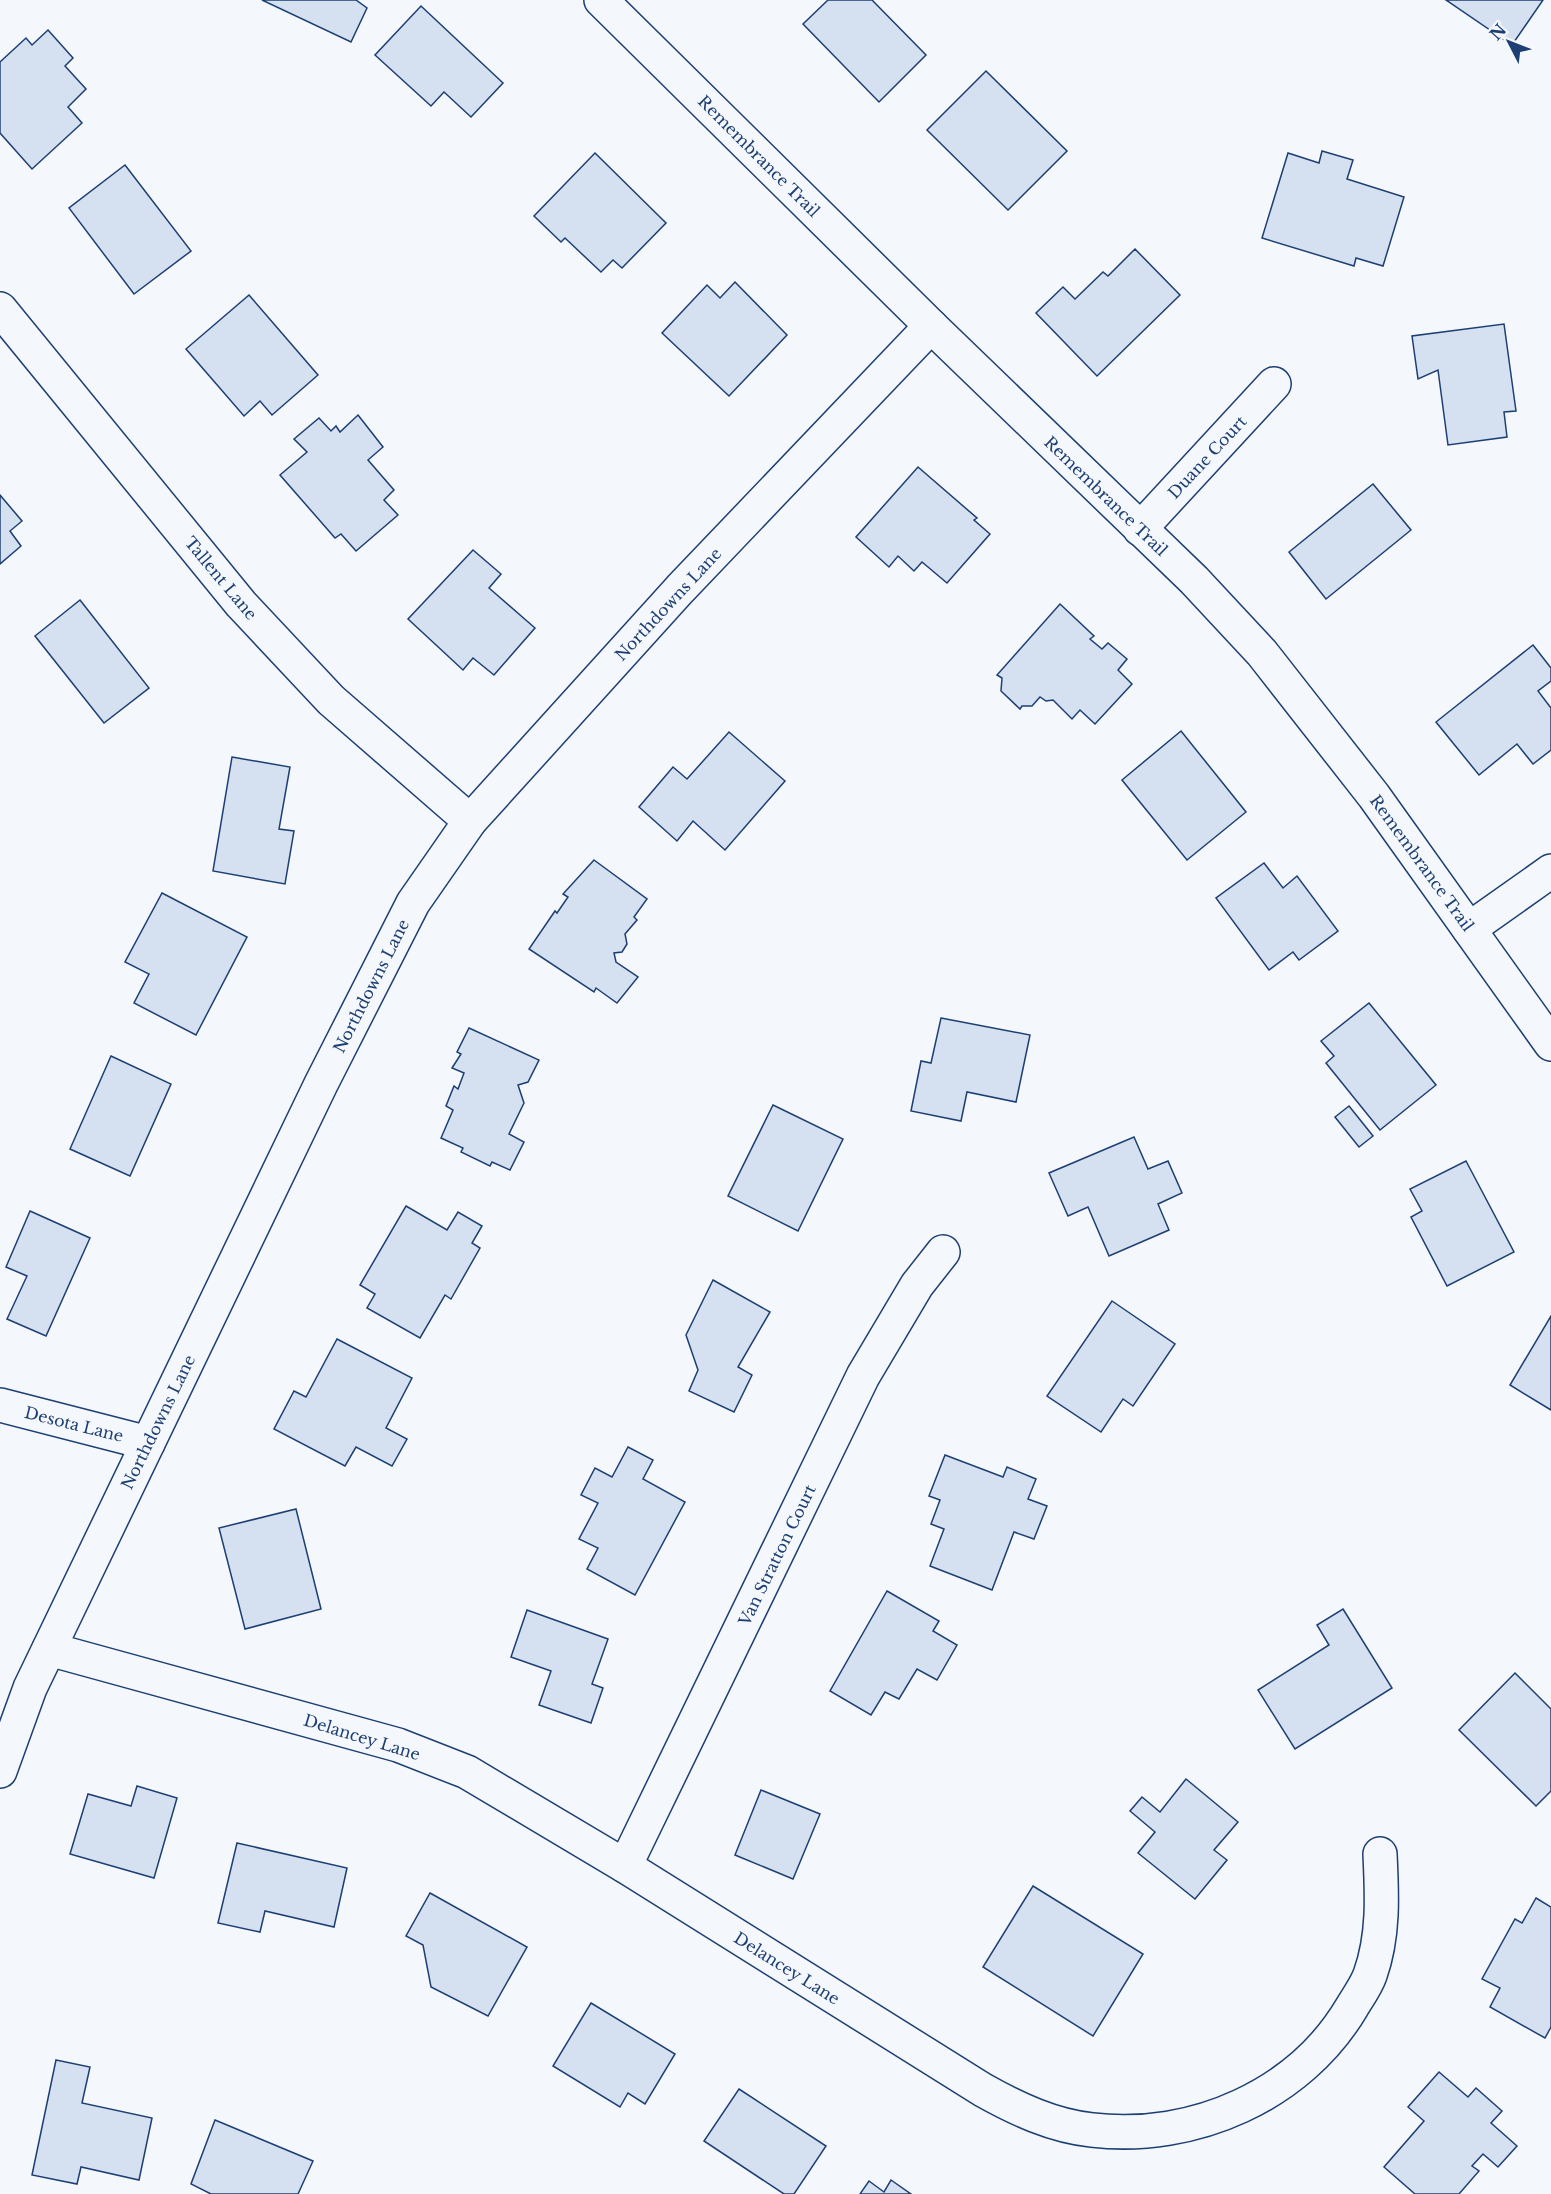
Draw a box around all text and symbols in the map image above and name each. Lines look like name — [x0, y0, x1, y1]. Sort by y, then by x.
north arrow — [1479, 12, 1539, 72]
text: N — [1485, 20, 1510, 44]
street label: Remembrance Trail — [694, 91, 824, 221]
street label: Duane Court — [1163, 411, 1251, 503]
street label: Remembrance Trail — [1040, 432, 1172, 560]
street label: Tallent Lane — [181, 533, 261, 623]
street label: Northdowns Lane — [610, 543, 726, 665]
street label: Remembrance Trail — [1366, 791, 1478, 935]
street label: Northdowns Lane — [329, 916, 413, 1056]
street label: Northdowns Lane — [117, 1351, 199, 1493]
street label: Desota Lane — [23, 1402, 125, 1446]
street label: Van Stratton Court — [734, 1481, 820, 1630]
street label: Delancey Lane — [301, 1710, 423, 1764]
street label: Delancey Lane — [730, 1927, 844, 2009]

